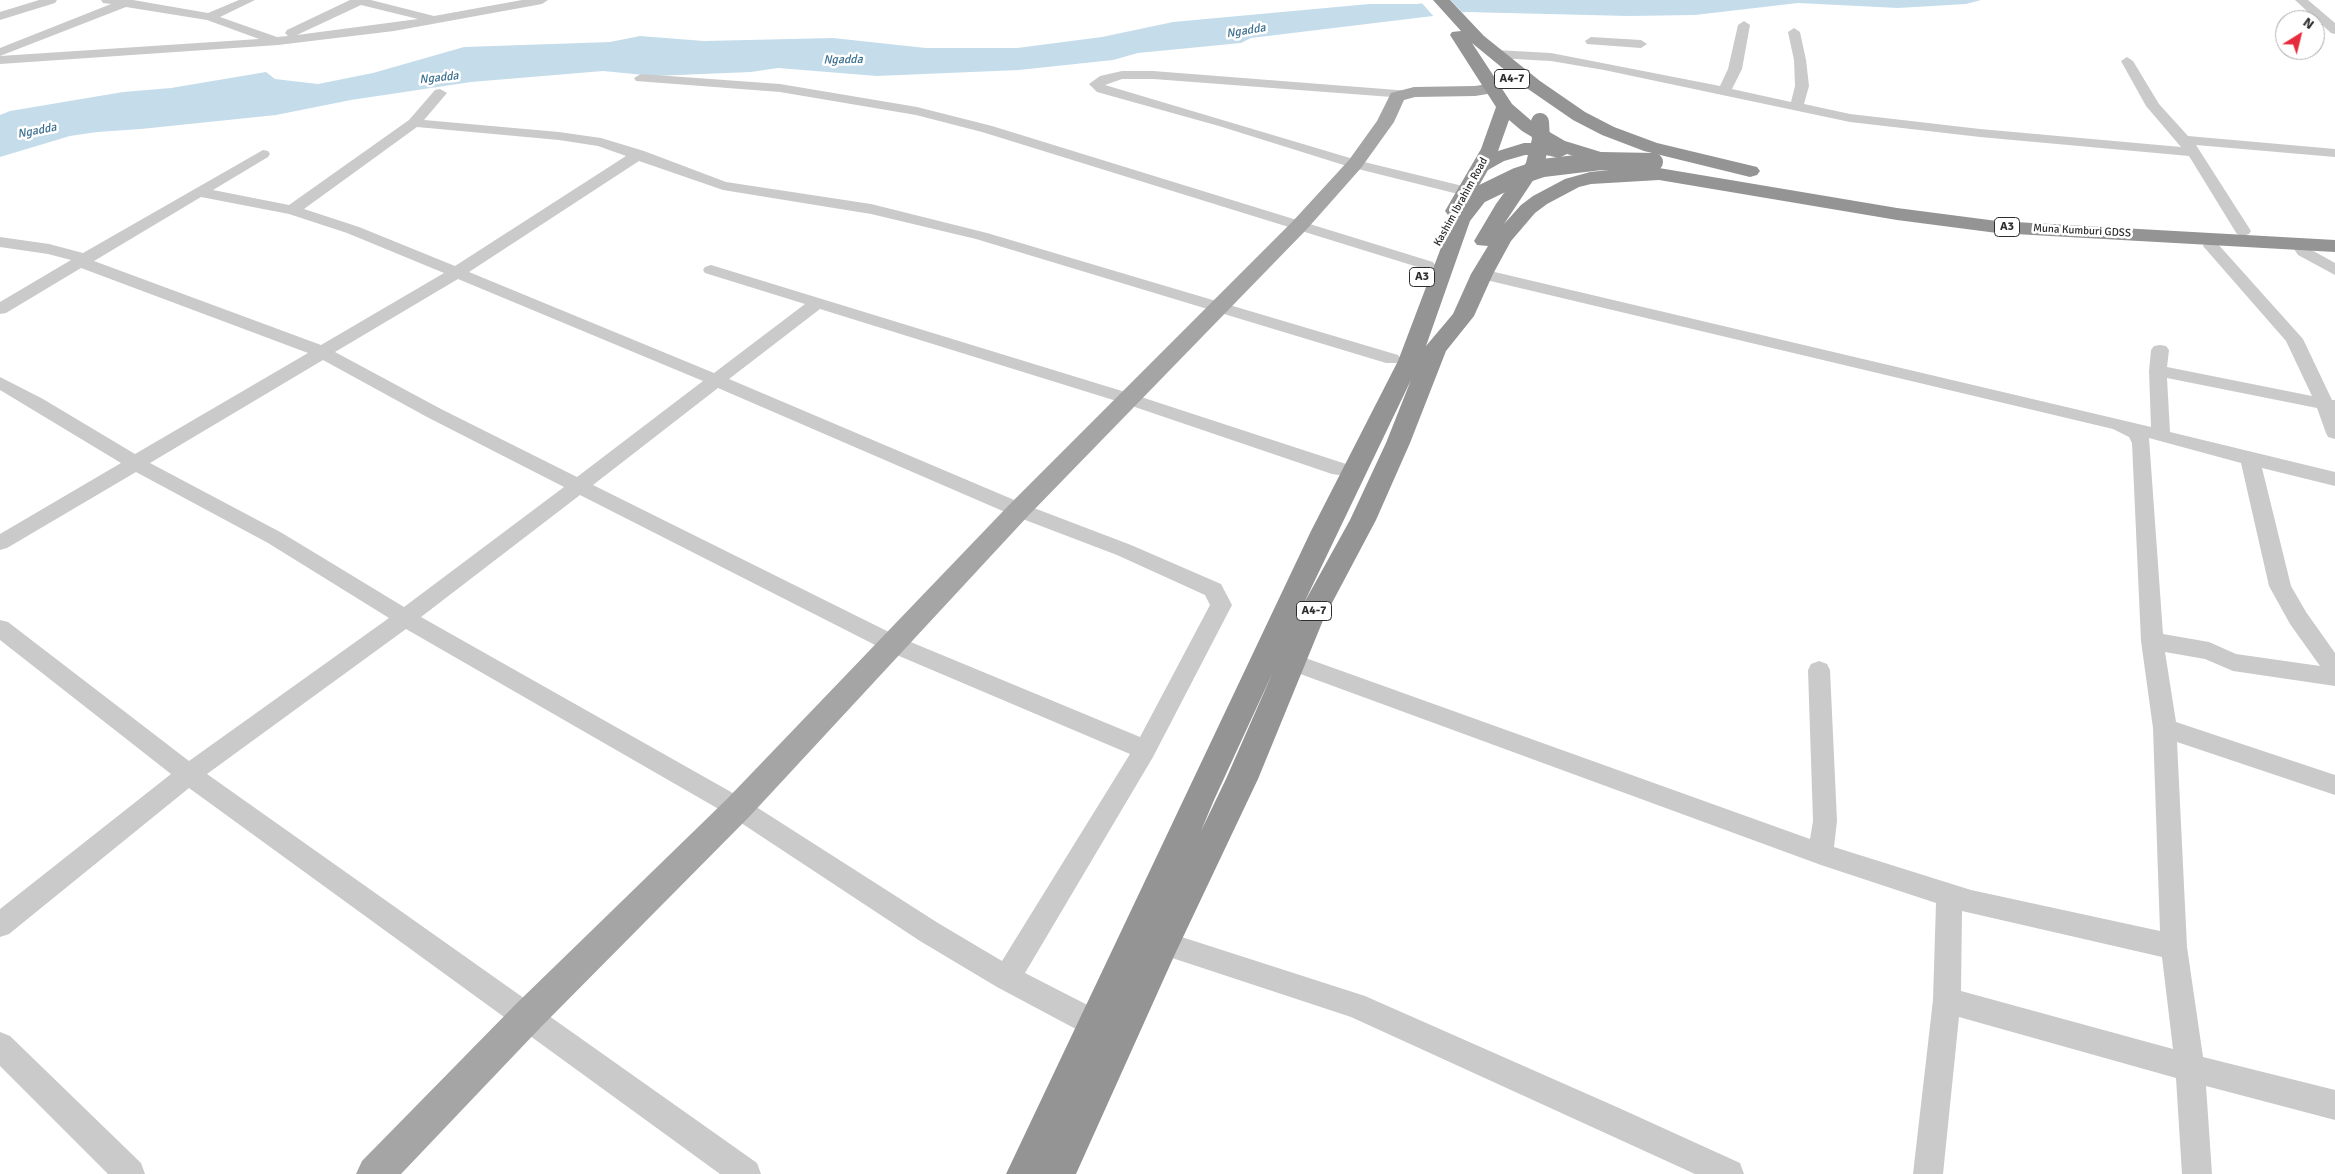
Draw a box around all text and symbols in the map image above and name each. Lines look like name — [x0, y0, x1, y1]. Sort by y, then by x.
north arrow — [2275, 10, 2325, 60]
text: N — [2300, 14, 2317, 33]
water label: Ngadda — [1225, 21, 1267, 41]
water label: Ngadda — [823, 52, 863, 68]
water label: Ngadda — [419, 69, 459, 87]
road number: A4-7 — [1494, 70, 1530, 88]
water label: Ngadda — [16, 120, 58, 142]
street label: Kashim Ibrahim Road — [1431, 155, 1491, 249]
road number: A3 — [1994, 218, 2020, 236]
street label: Muna Kumburi GDSS — [2033, 222, 2131, 240]
road number: A3 — [1410, 268, 1434, 286]
road number: A4-7 — [1296, 602, 1332, 620]

